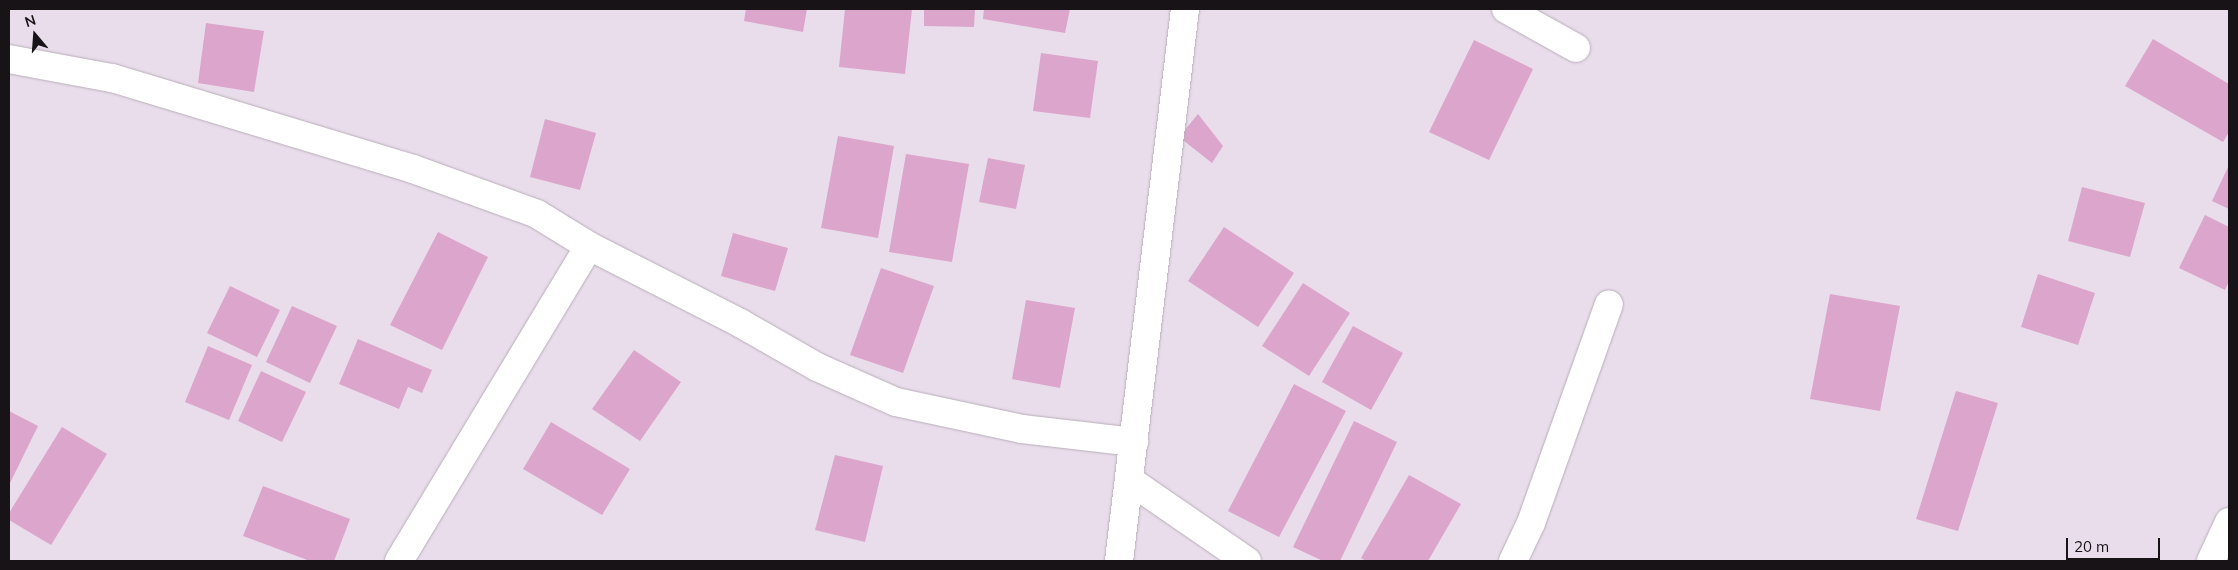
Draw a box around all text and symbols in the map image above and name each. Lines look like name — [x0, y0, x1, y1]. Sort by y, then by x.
north arrow — [10, 10, 60, 60]
text: N — [23, 11, 38, 31]
scale bar — [2068, 528, 2162, 560]
text: 20 m — [2074, 537, 2109, 556]

